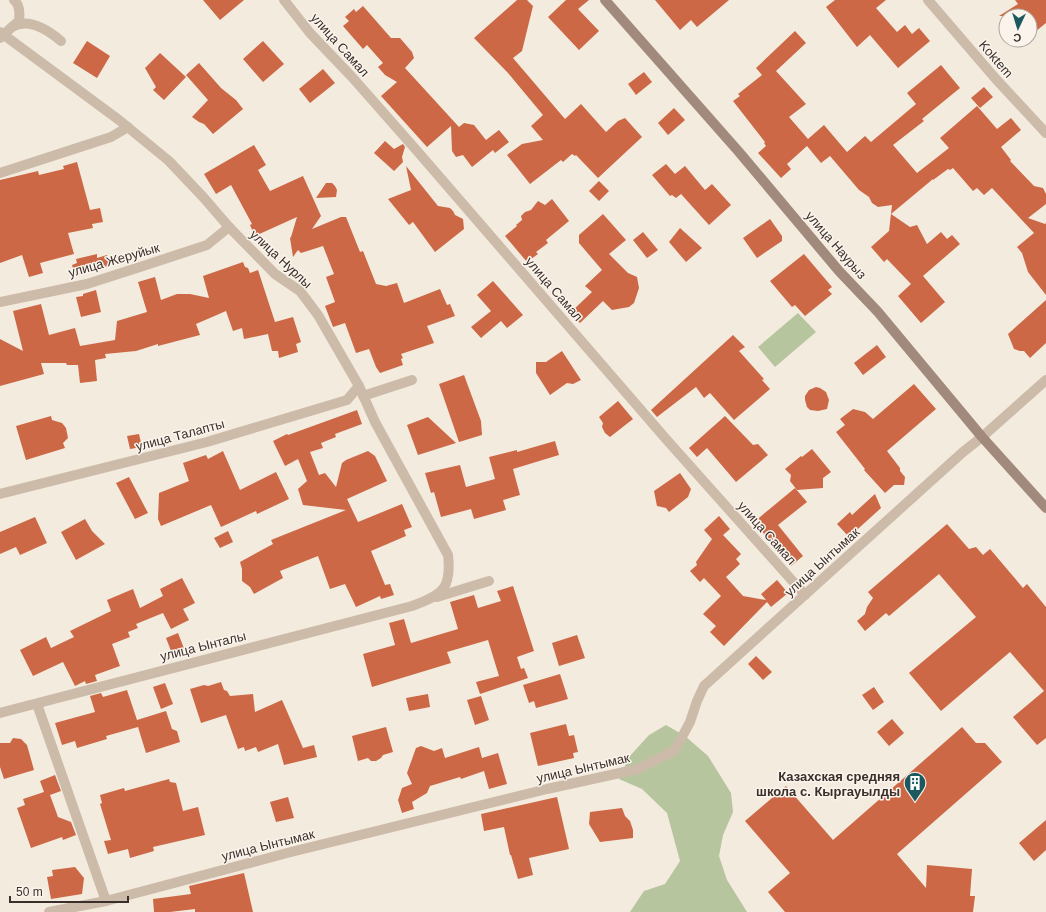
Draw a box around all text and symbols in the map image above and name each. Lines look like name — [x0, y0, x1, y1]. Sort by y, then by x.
north arrow — [998, 8, 1038, 48]
street label: улица Самал — [308, 10, 372, 80]
text: С — [1013, 32, 1022, 44]
street label: Koktem — [976, 37, 1016, 81]
street label: улица Наурыз — [803, 208, 869, 282]
street label: улица Нурлы — [247, 227, 315, 291]
street label: улица Жеруйык — [67, 240, 162, 280]
street label: улица Самал — [522, 254, 586, 324]
street label: улица Талапты — [134, 416, 226, 454]
street label: улица Самал — [735, 498, 799, 568]
street label: улица Ынтымак — [782, 524, 863, 599]
street label: улица Ынталы — [158, 628, 248, 664]
street label: улица Ынтымак — [535, 750, 631, 786]
place label: Казахская средняя школа с. Кыргауылды — [756, 769, 900, 799]
building icon: Казахская средняя школа с. Кыргауылды — [902, 770, 928, 803]
street label: улица Ынтымак — [220, 826, 316, 864]
scale bar — [10, 878, 128, 904]
text: 50 m — [16, 885, 43, 899]

